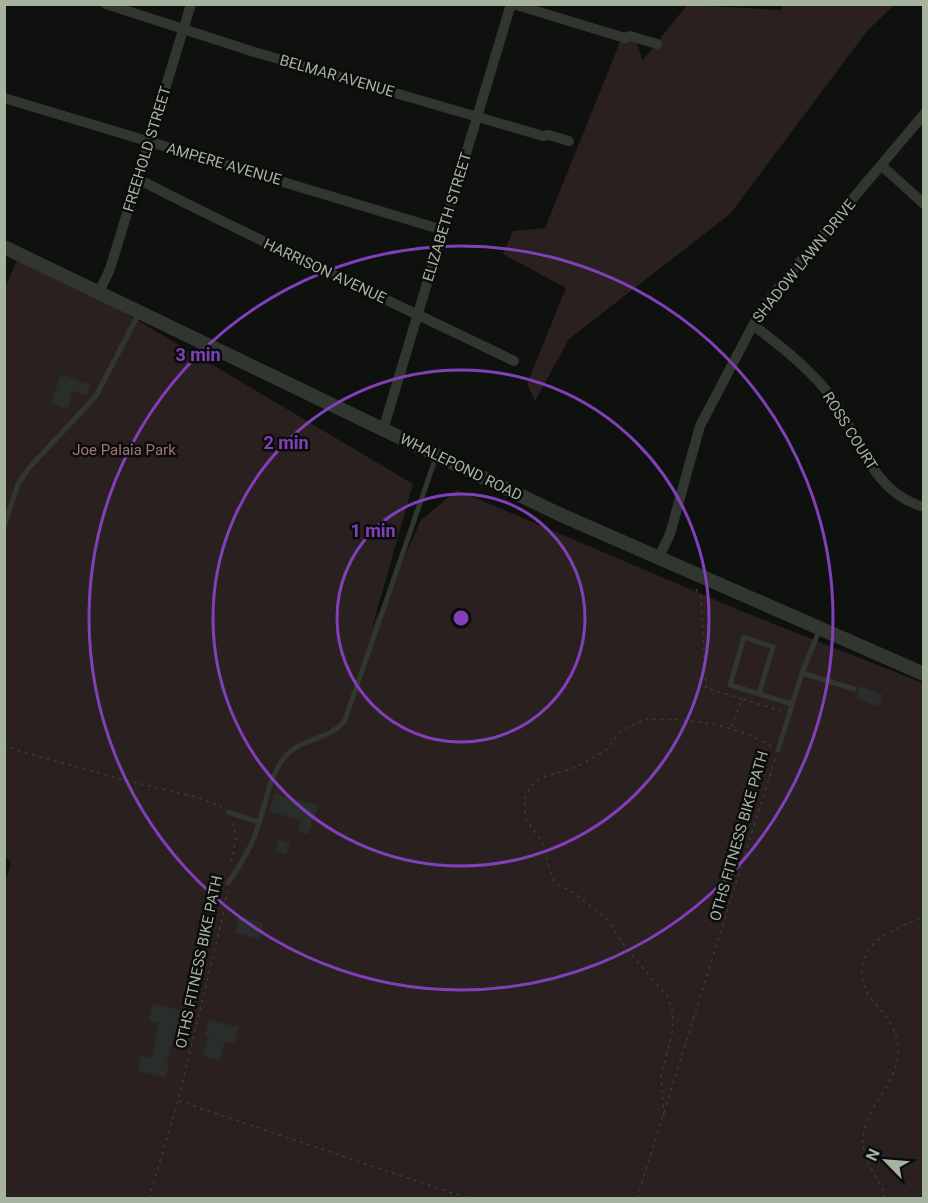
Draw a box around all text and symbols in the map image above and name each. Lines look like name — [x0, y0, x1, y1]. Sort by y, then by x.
street label: BELMAR AVENUE — [278, 51, 397, 101]
street label: FREEHOLD STREET — [119, 84, 175, 214]
street label: AMPERE AVENUE — [165, 139, 284, 189]
street label: ELIZABETH STREET — [419, 150, 475, 284]
street label: SHADOW LAWN DRIVE — [749, 195, 859, 326]
street label: HARRISON AVENUE — [261, 235, 390, 307]
text: 3 min — [175, 344, 221, 365]
street label: ROSS COURT — [819, 389, 881, 473]
street label: WHALEPOND ROAD — [397, 430, 525, 504]
text: 2 min — [263, 432, 309, 453]
park label: Joe Palaia Park — [72, 441, 176, 459]
text: 1 min — [350, 520, 396, 541]
centre of rings — [451, 608, 471, 628]
street label: OTHS FITNESS BIKE PATH — [706, 749, 772, 923]
street label: OTHS FITNESS BIKE PATH — [172, 874, 226, 1050]
north arrow — [856, 1131, 916, 1191]
text: N — [862, 1146, 884, 1164]

